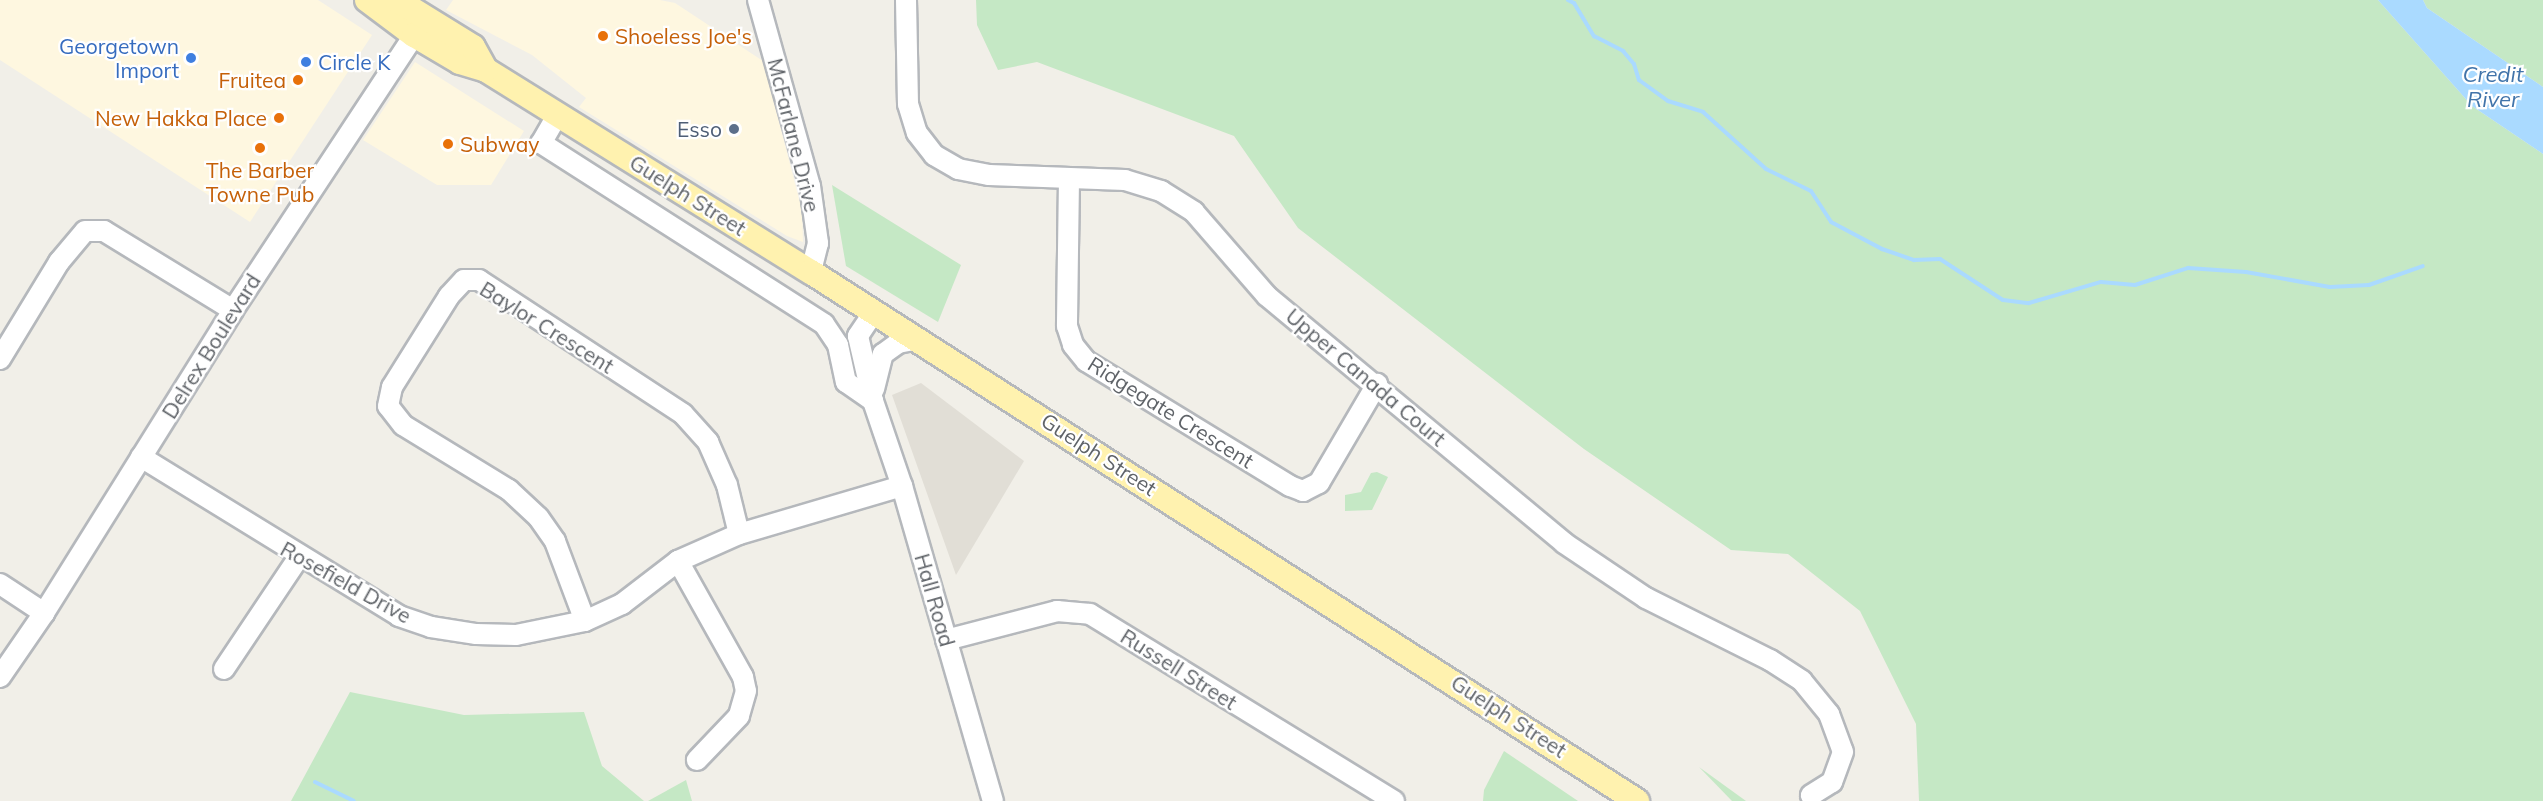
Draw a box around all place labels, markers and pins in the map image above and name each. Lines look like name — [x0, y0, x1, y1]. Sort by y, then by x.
place label: Shoeless Joe's — [615, 23, 752, 49]
marker: Shoeless Joe's — [596, 29, 610, 43]
place label: Georgetown Import — [59, 33, 179, 83]
place label: Circle K — [318, 49, 390, 75]
marker: Georgetown Import — [184, 51, 198, 65]
marker: Circle K — [299, 55, 313, 69]
place label: Fruitea — [218, 67, 286, 93]
marker: Fruitea — [291, 73, 305, 87]
place label: New Hakka Place — [95, 105, 267, 131]
marker: New Hakka Place — [272, 111, 286, 125]
place label: Esso — [677, 116, 722, 142]
marker: Esso — [727, 122, 741, 136]
place label: Subway — [460, 131, 539, 157]
marker: Subway — [441, 137, 455, 151]
marker: The Barber Towne Pub — [253, 141, 267, 155]
place label: The Barber Towne Pub — [206, 157, 314, 207]

